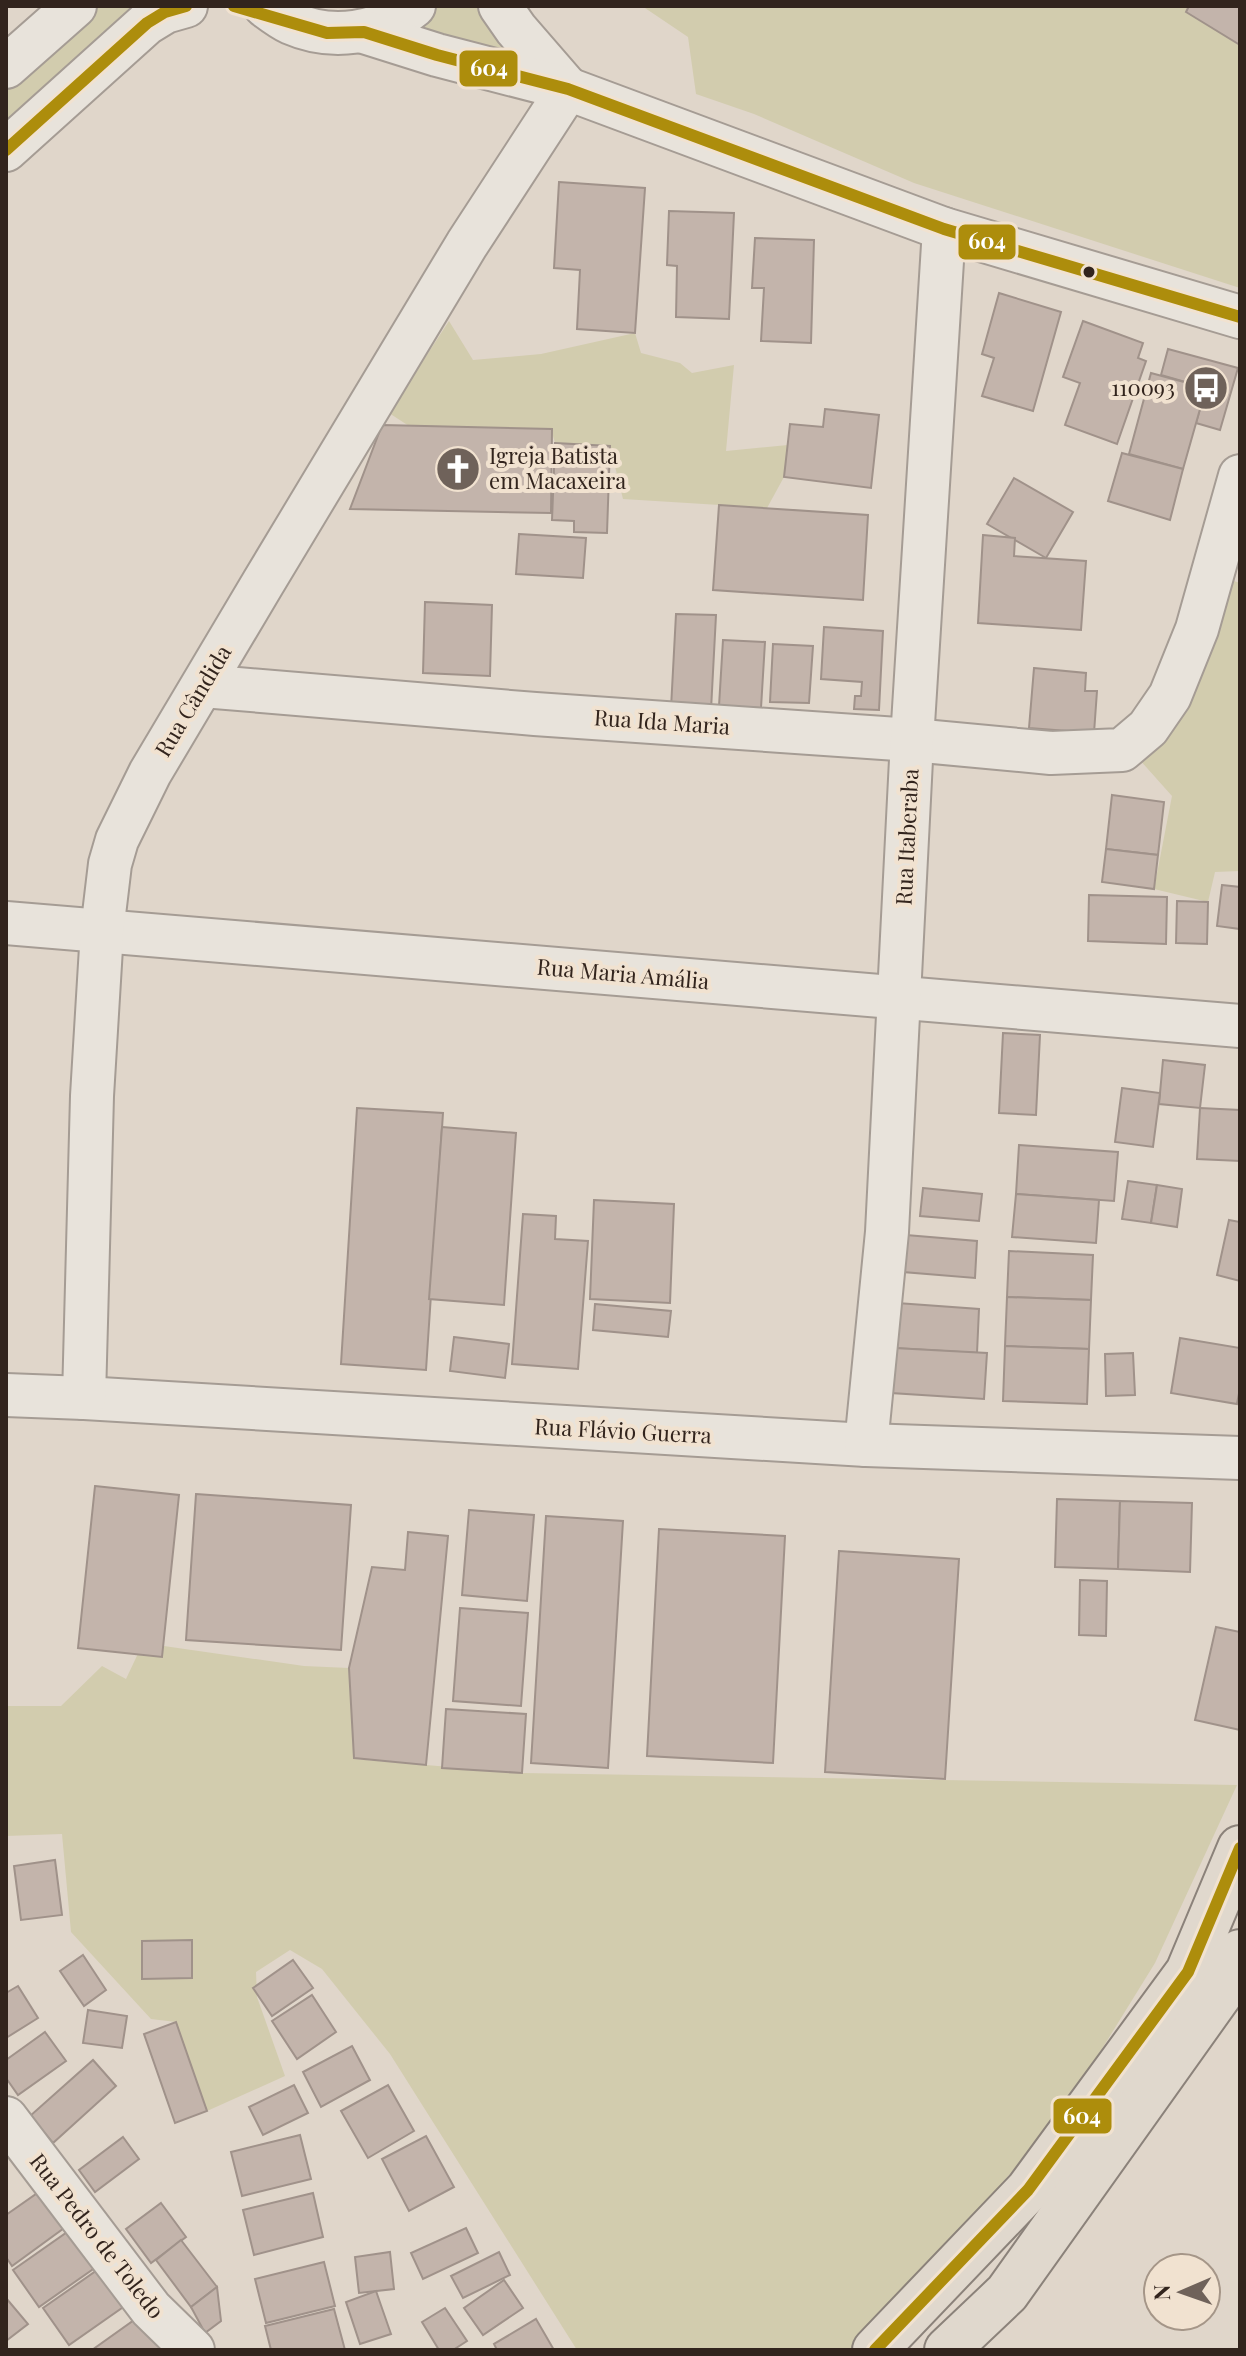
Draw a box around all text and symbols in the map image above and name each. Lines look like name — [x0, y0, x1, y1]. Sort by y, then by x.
line badge: 604 — [458, 49, 519, 88]
text: 604 — [470, 52, 508, 82]
line badge: 604 — [957, 223, 1017, 261]
text: 604 — [968, 225, 1006, 255]
unlabelled marker — [1081, 264, 1097, 280]
bus stop icon: 110093 — [1182, 364, 1230, 412]
place label: 110093 — [1111, 372, 1175, 402]
place label: Igreja Batista em Macaxeira — [489, 440, 626, 495]
church icon: Igreja Batista em Macaxeira — [434, 445, 482, 493]
street label: Rua Cândida — [147, 639, 237, 762]
street label: Rua Ida Maria — [593, 701, 731, 741]
street label: Rua Itaberaba — [887, 768, 925, 906]
street label: Rua Maria Amália — [536, 951, 711, 995]
street label: Rua Flávio Guerra — [534, 1410, 712, 1450]
line badge: 604 — [1052, 2097, 1113, 2135]
text: 604 — [1063, 2100, 1101, 2130]
street label: Rua Pedro de Toledo — [24, 2147, 172, 2324]
north arrow — [1142, 2252, 1222, 2332]
text: N — [1146, 2284, 1176, 2301]

